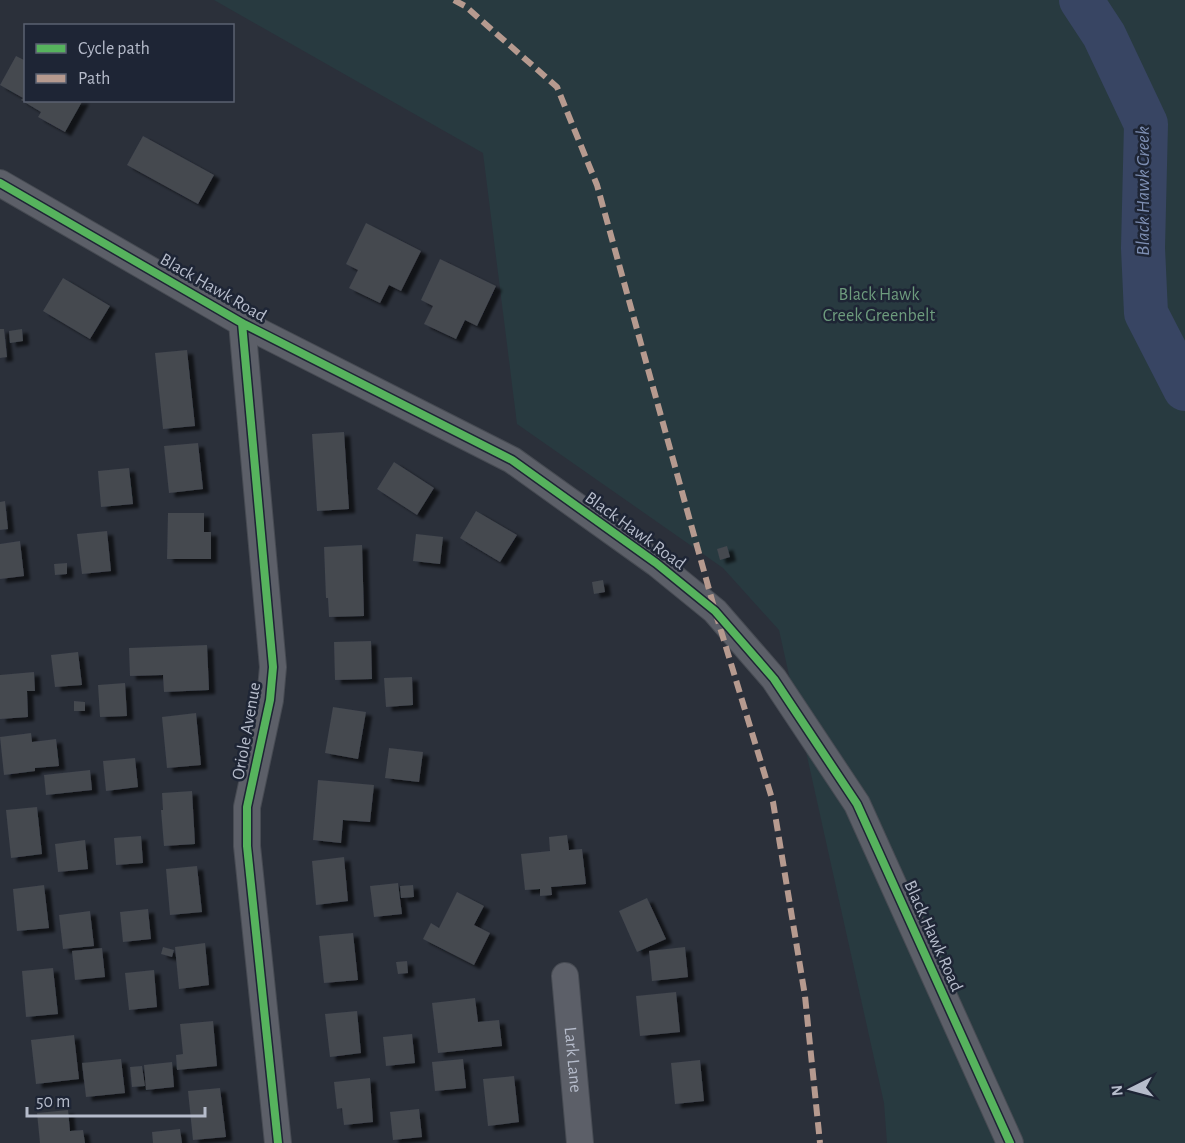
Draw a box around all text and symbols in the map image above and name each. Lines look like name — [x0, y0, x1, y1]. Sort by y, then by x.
legend — [24, 24, 234, 102]
text: Cycle path — [78, 40, 150, 58]
text: Path — [78, 70, 110, 88]
water label: Black Hawk Creek — [1133, 126, 1153, 256]
street label: Black Hawk Road — [157, 250, 269, 326]
park label: Black Hawk Creek Greenbelt — [823, 286, 935, 325]
street label: Black Hawk Road — [581, 489, 689, 573]
street label: Oriole Avenue — [230, 681, 264, 781]
street label: Black Hawk Road — [900, 878, 966, 994]
street label: Lark Lane — [561, 1026, 584, 1093]
north arrow — [1101, 1059, 1161, 1119]
scale bar — [27, 1080, 206, 1118]
text: N — [1109, 1084, 1126, 1097]
text: 50 m — [36, 1093, 70, 1111]

